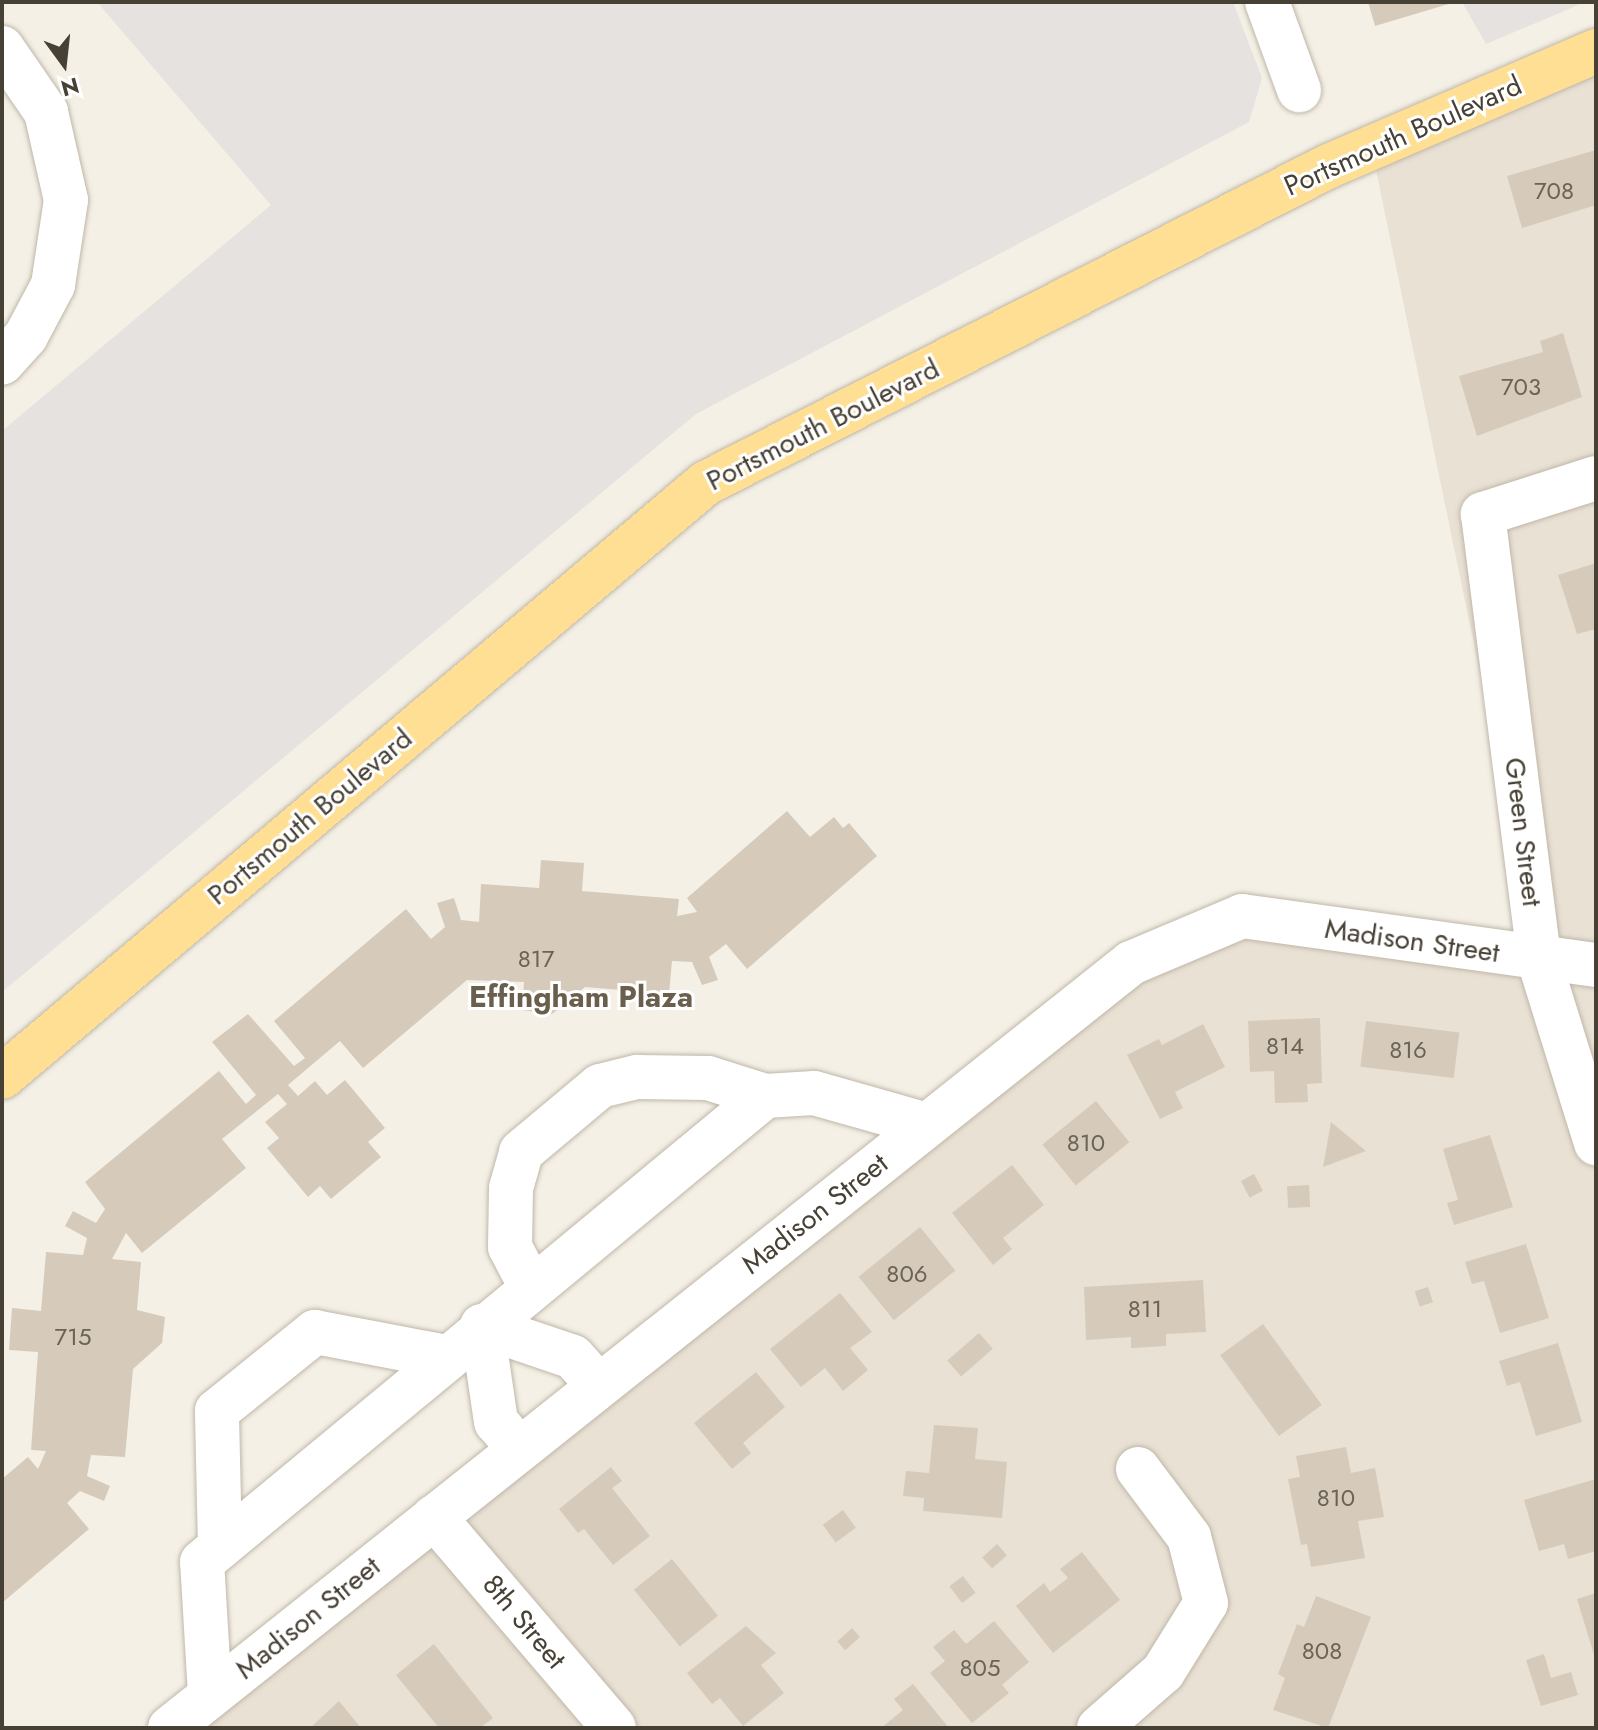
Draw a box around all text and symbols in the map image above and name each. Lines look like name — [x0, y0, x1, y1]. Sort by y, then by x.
north arrow — [24, 24, 104, 104]
street label: Portsmouth Boulevard — [1279, 68, 1527, 204]
text: N — [58, 69, 83, 105]
house number: 708 — [1534, 177, 1574, 205]
street label: Portsmouth Boulevard — [701, 352, 945, 498]
house number: 703 — [1501, 373, 1541, 401]
street label: Portsmouth Boulevard — [201, 722, 419, 912]
street label: Green Street — [1497, 756, 1549, 908]
street label: Madison Street — [1323, 912, 1501, 970]
house number: 817 — [518, 945, 554, 973]
district label: Effingham Plaza — [469, 979, 693, 1015]
house number: 814 — [1266, 1032, 1304, 1060]
house number: 816 — [1389, 1036, 1427, 1064]
house number: 810 — [1067, 1129, 1105, 1157]
street label: Madison Street — [735, 1147, 895, 1281]
house number: 806 — [886, 1260, 928, 1288]
house number: 811 — [1128, 1295, 1162, 1323]
house number: 715 — [55, 1323, 91, 1351]
house number: 810 — [1317, 1484, 1355, 1512]
street label: Madison Street — [229, 1550, 387, 1686]
street label: 8th Street — [475, 1568, 573, 1676]
house number: 808 — [1302, 1637, 1342, 1665]
house number: 805 — [959, 1654, 1001, 1682]

